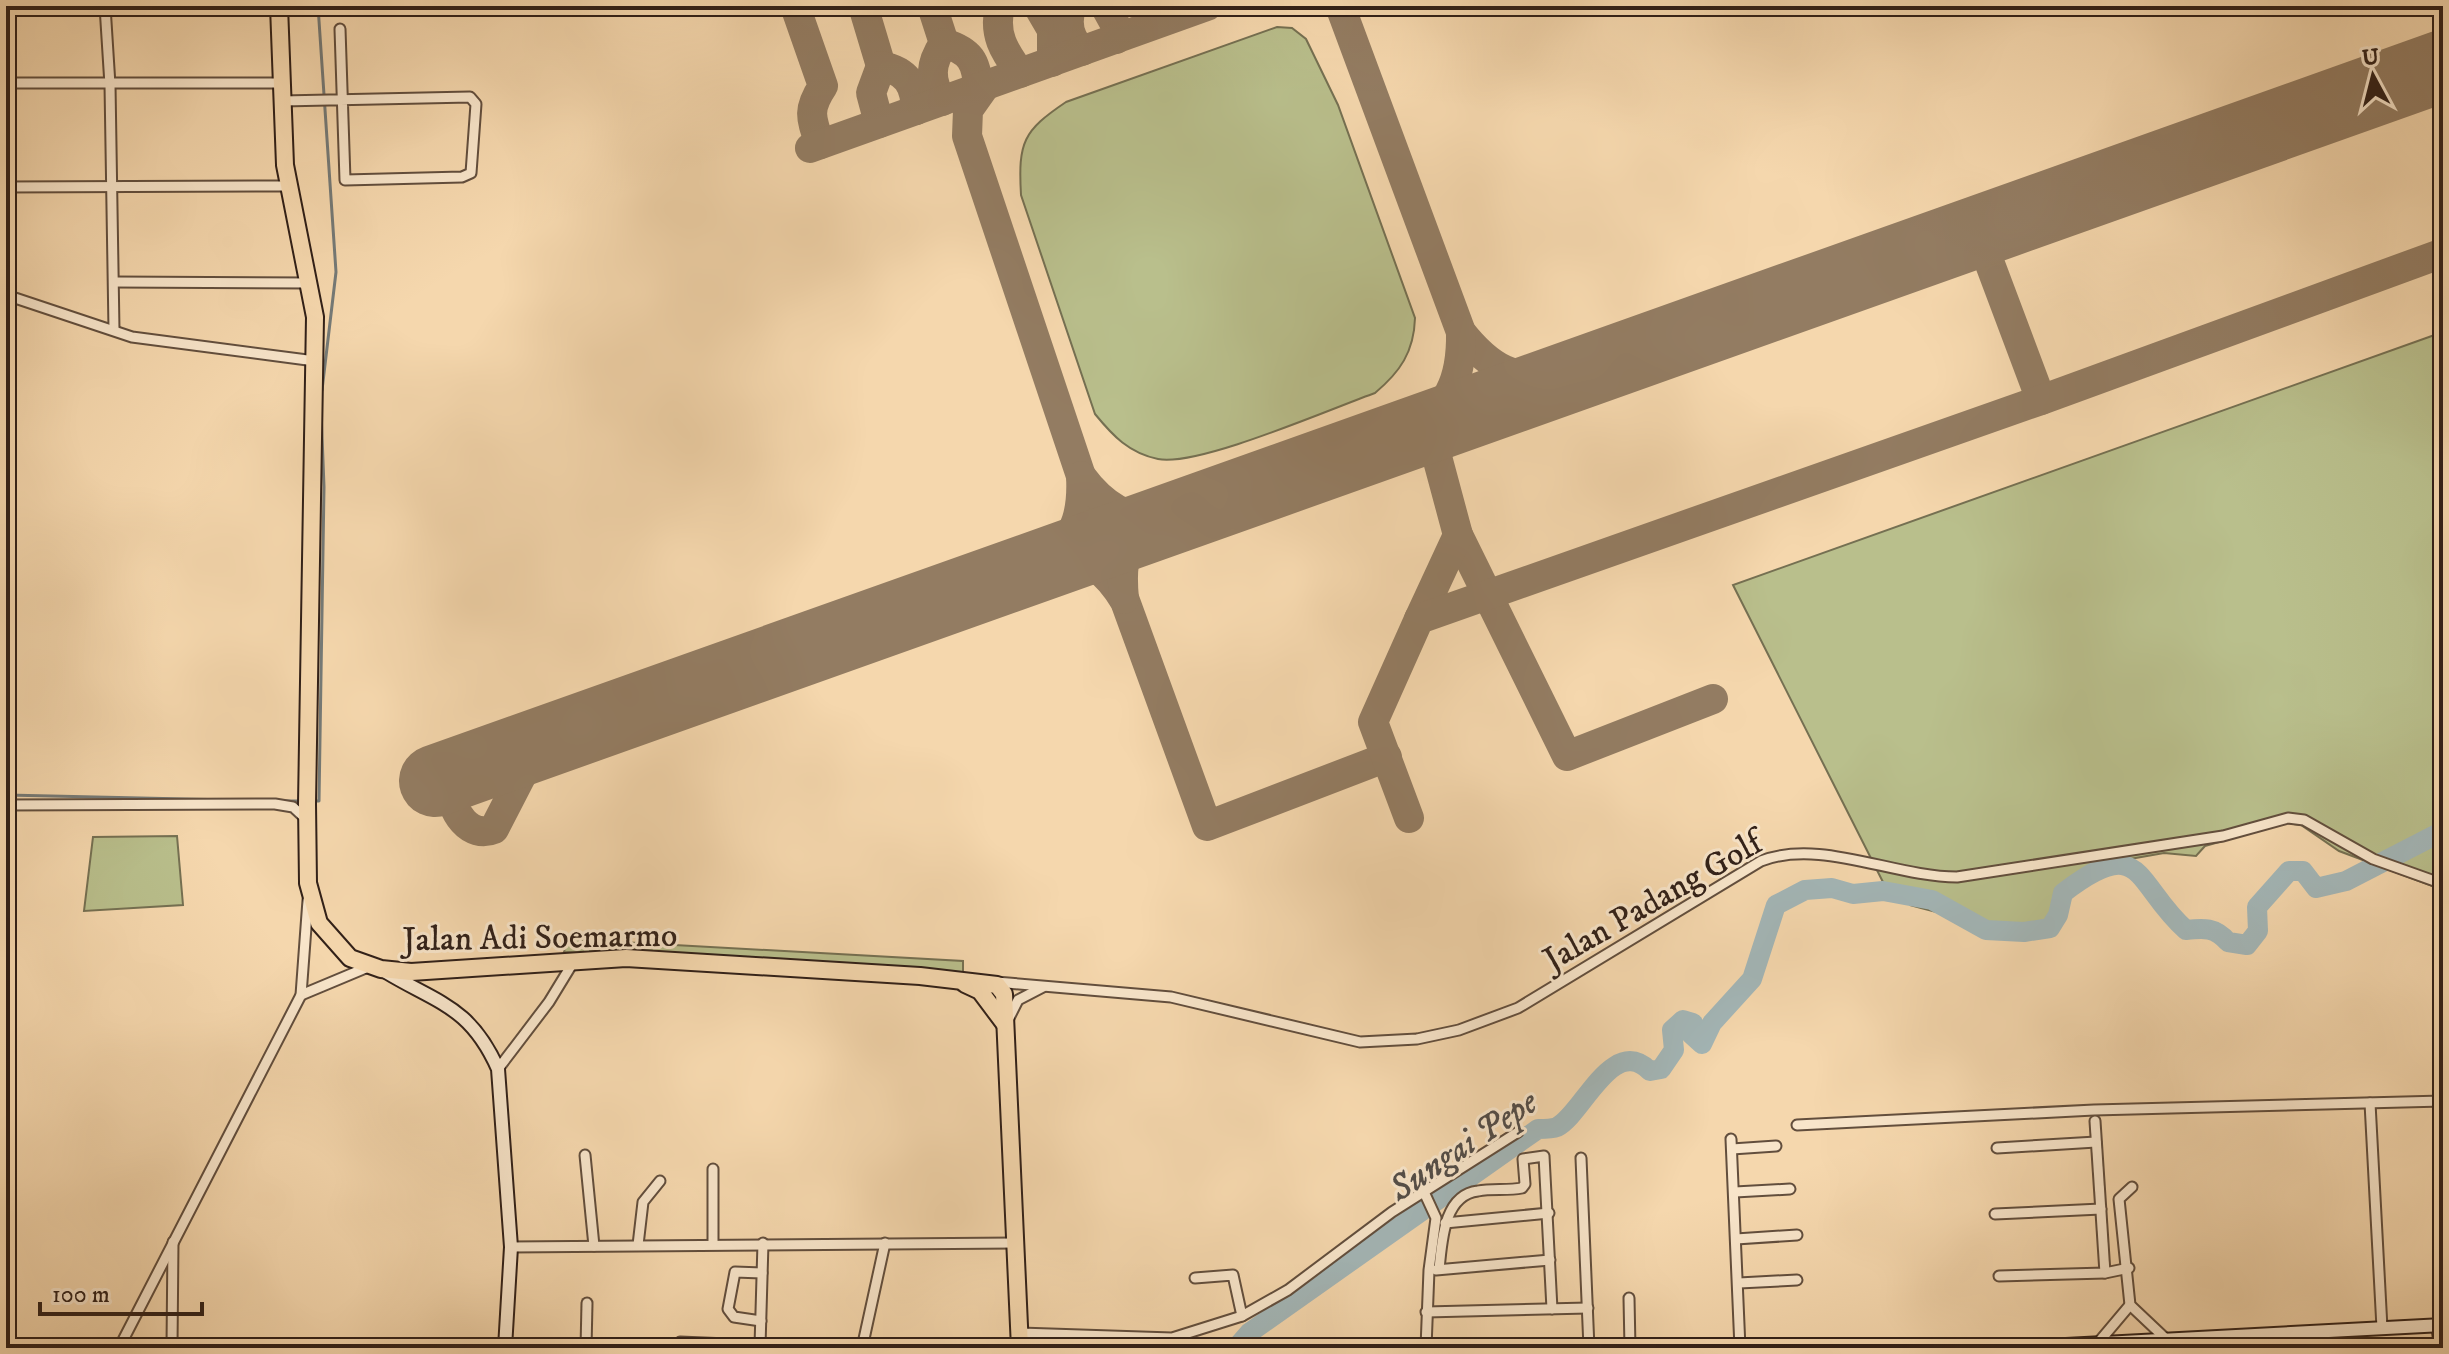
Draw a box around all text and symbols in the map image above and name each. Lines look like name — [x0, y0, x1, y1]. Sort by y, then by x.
north arrow — [2333, 36, 2413, 116]
text: U — [2361, 43, 2381, 72]
street label: Jalan Padang Golf — [1534, 820, 1774, 983]
street label: Jalan Adi Soemarmo — [399, 915, 678, 961]
water label: Sungai Pepe — [1380, 1080, 1547, 1213]
scale bar — [40, 1266, 202, 1316]
text: 100 m — [52, 1280, 110, 1310]

